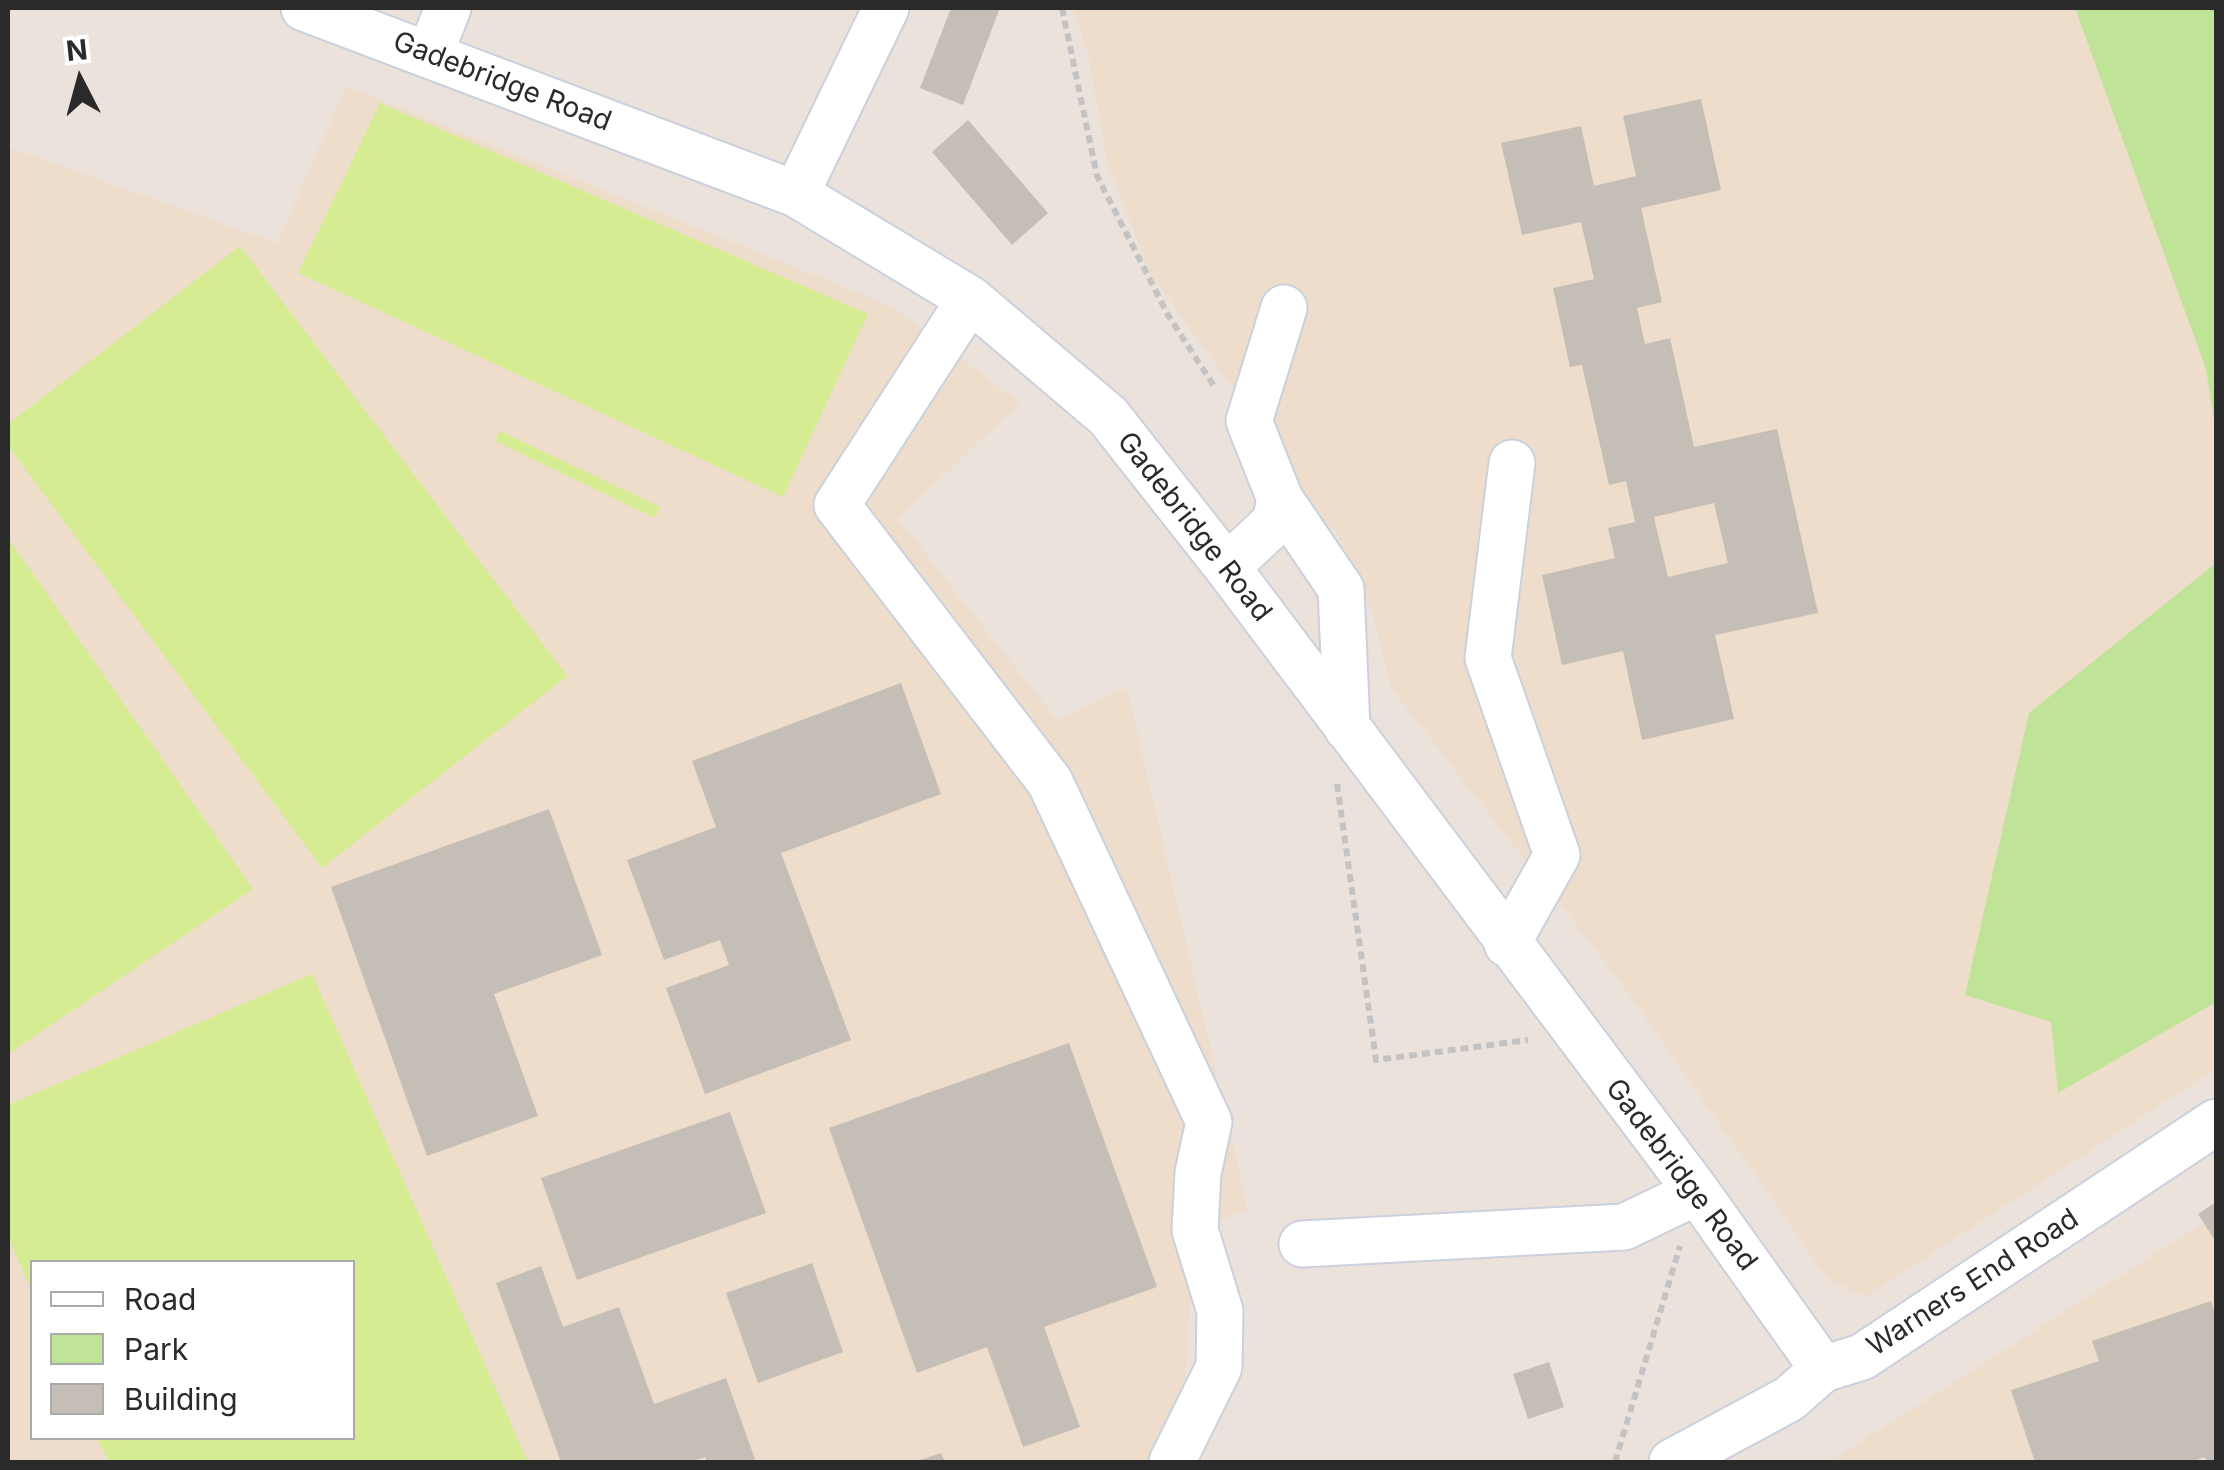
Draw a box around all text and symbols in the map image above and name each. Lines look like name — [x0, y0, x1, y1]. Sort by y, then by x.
street label: Gadebridge Road — [388, 25, 616, 139]
north arrow — [30, 30, 130, 130]
text: N — [64, 32, 89, 68]
street label: Gadebridge Road — [1110, 426, 1278, 628]
street label: Gadebridge Road — [1598, 1073, 1764, 1277]
street label: Warners End Road — [1861, 1202, 2085, 1364]
legend — [30, 1260, 355, 1440]
text: Road — [124, 1281, 196, 1317]
text: Park — [124, 1331, 188, 1367]
text: Building — [124, 1381, 238, 1417]

